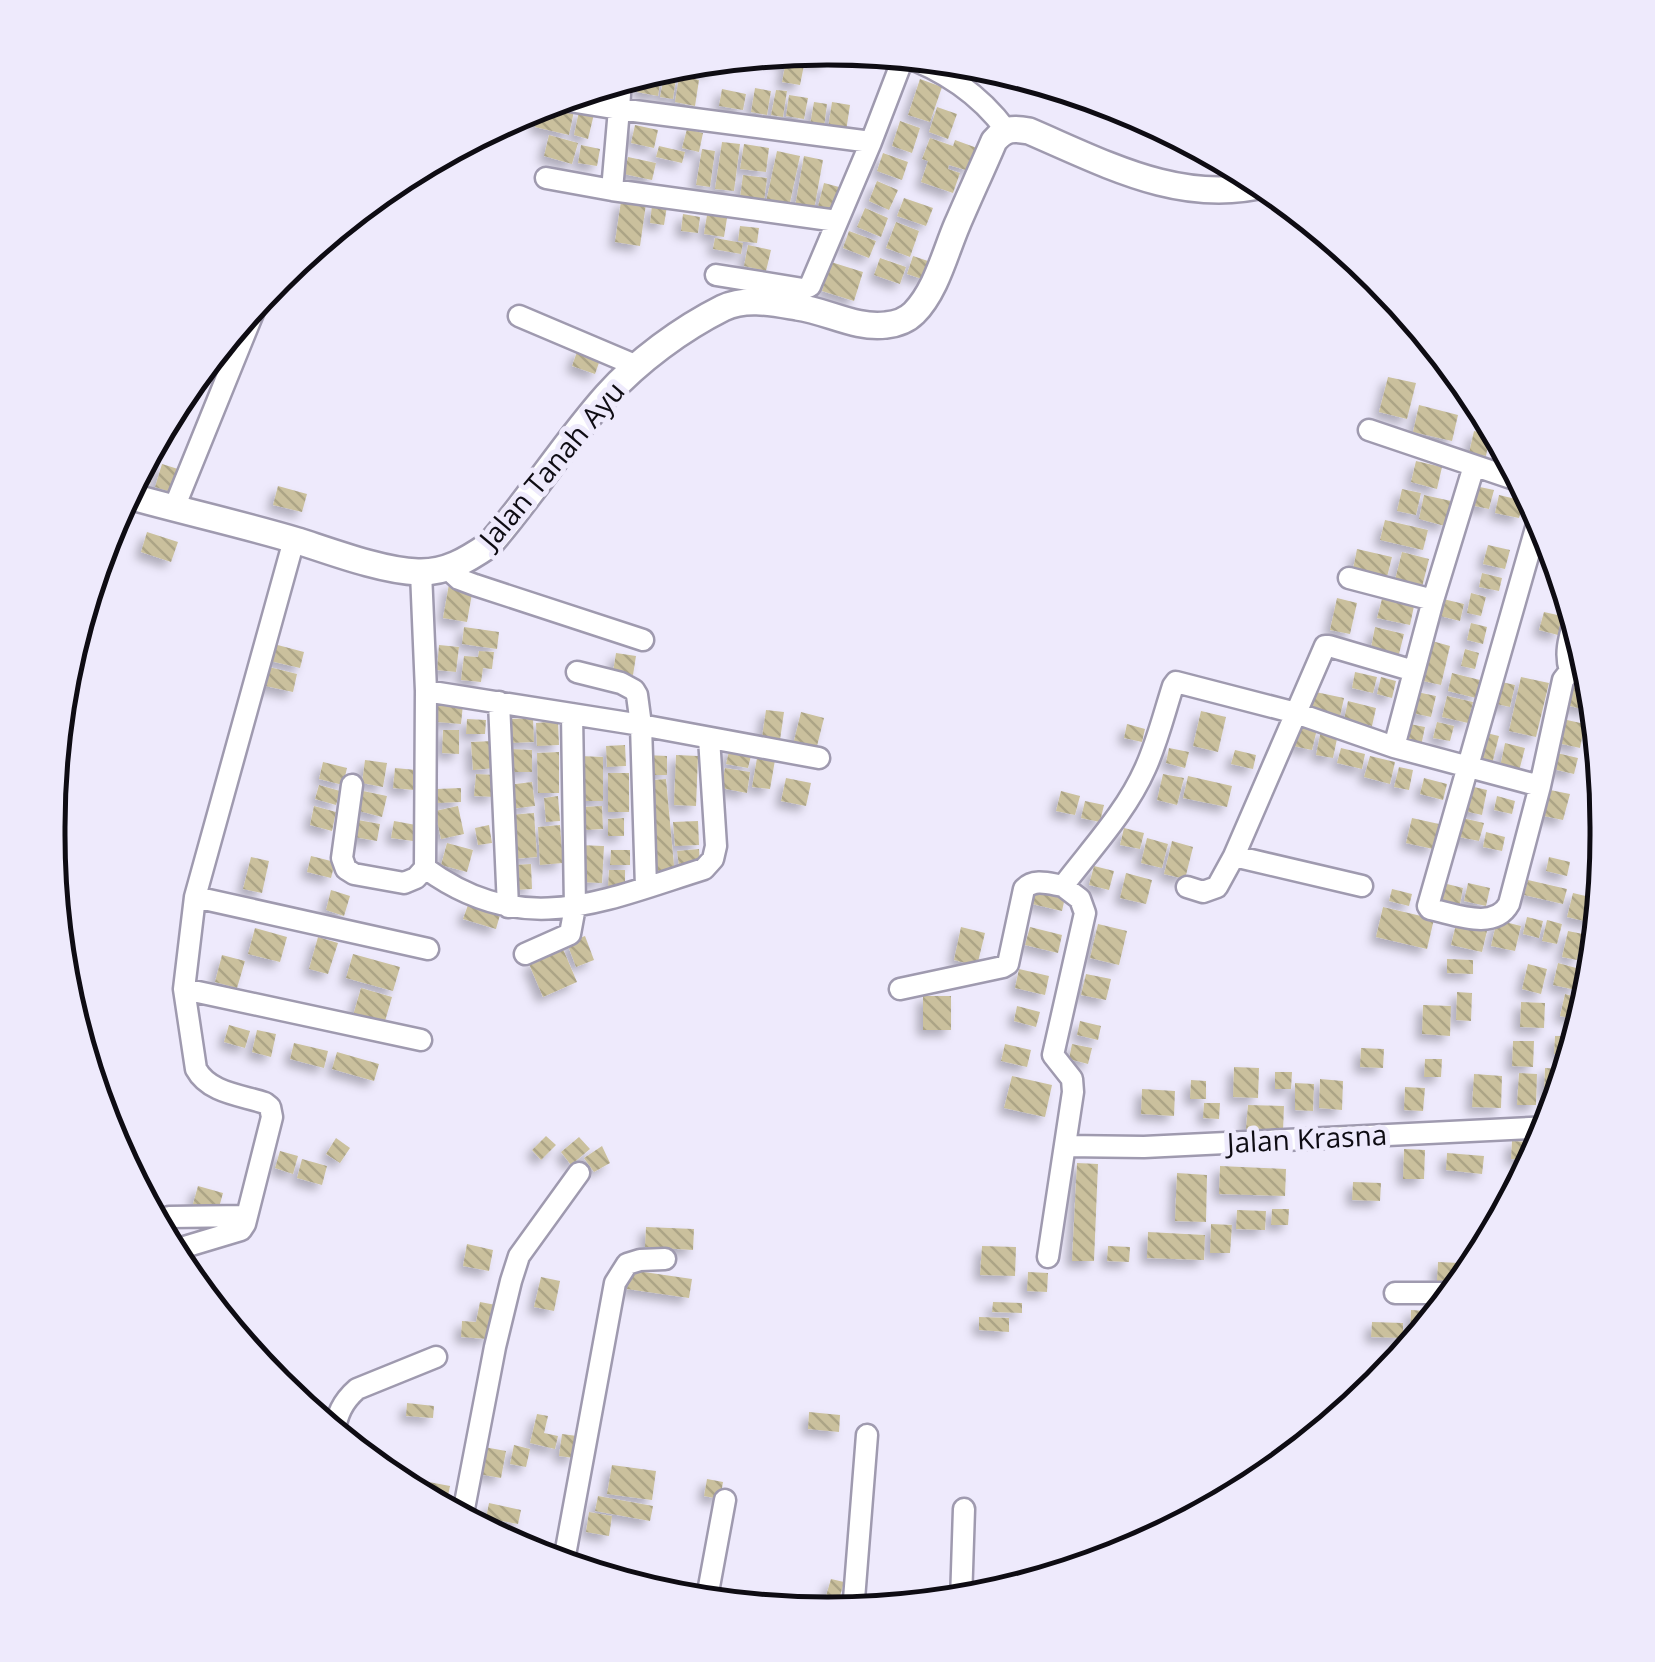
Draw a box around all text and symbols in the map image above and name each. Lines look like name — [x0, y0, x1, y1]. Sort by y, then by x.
street label: Jalan Tanah Ayu — [468, 373, 632, 558]
street label: Jalan Krasna — [1223, 1115, 1388, 1161]

